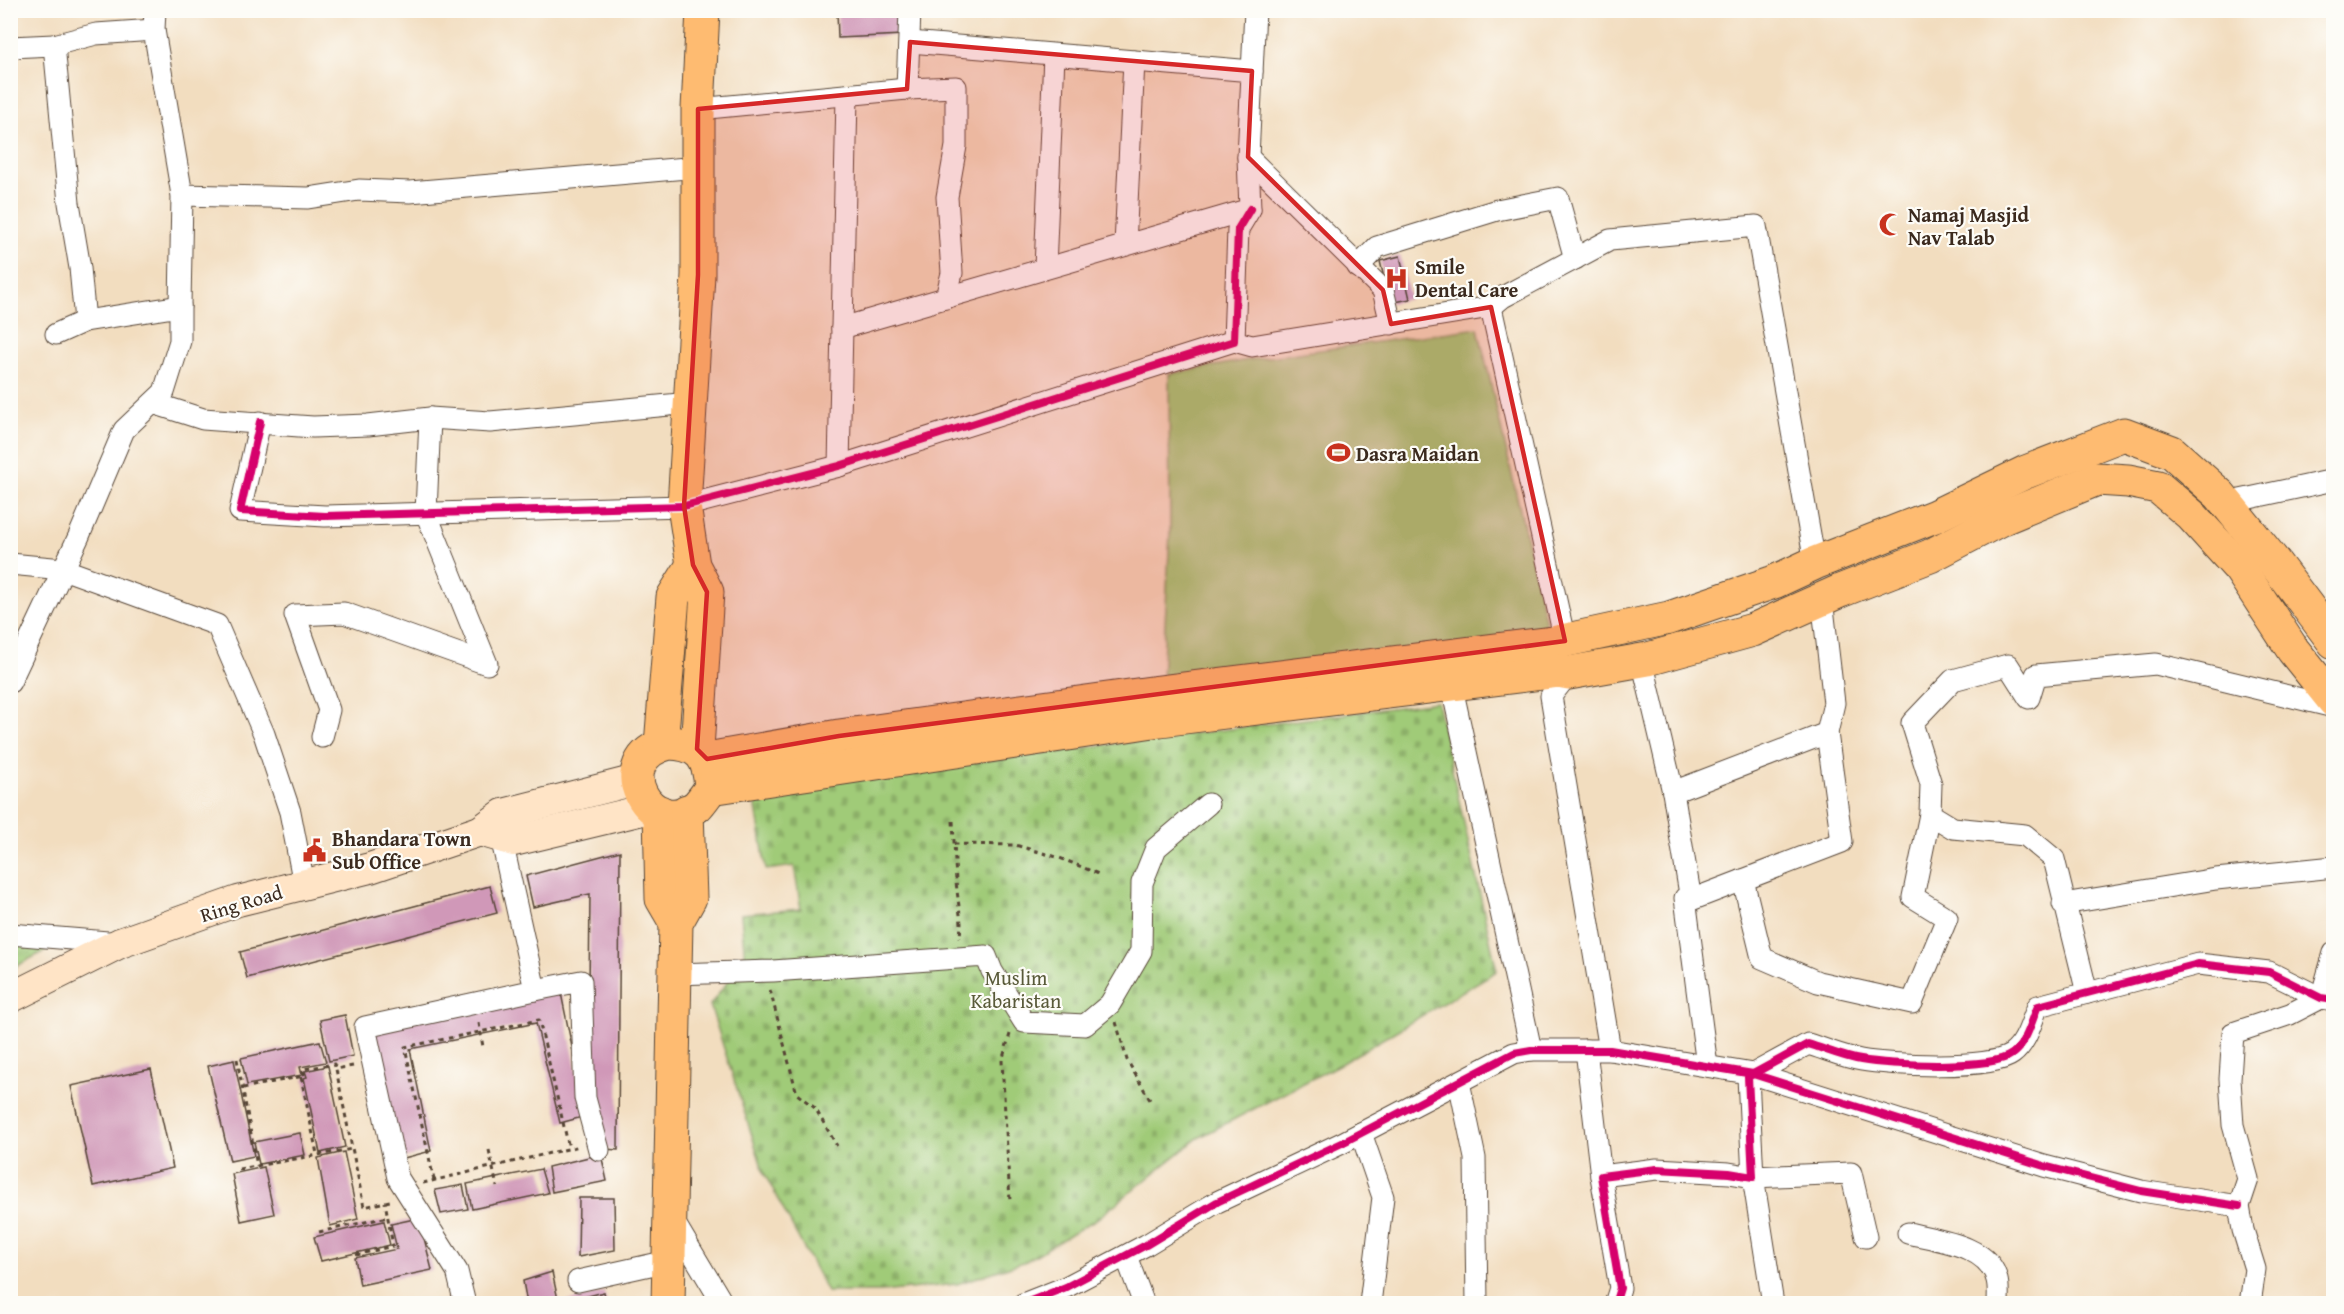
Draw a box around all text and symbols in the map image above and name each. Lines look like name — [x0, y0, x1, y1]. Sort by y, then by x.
place label: Namaj Masjid Nav Talab — [1908, 200, 2030, 252]
mosque icon: Namaj Masjid Nav Talab — [1877, 212, 1903, 238]
place label: Smile Dental Care — [1415, 252, 1519, 304]
hospital icon: Smile Dental Care — [1384, 265, 1410, 291]
place label: Dasra Maidan — [1356, 439, 1479, 468]
sports icon: Dasra Maidan — [1325, 440, 1351, 466]
place label: Bhandara Town Sub Office — [332, 824, 471, 876]
public building icon: Bhandara Town Sub Office — [301, 837, 327, 863]
street label: Ring Road — [196, 877, 286, 929]
park label: Muslim Kabaristan — [971, 963, 1061, 1015]

